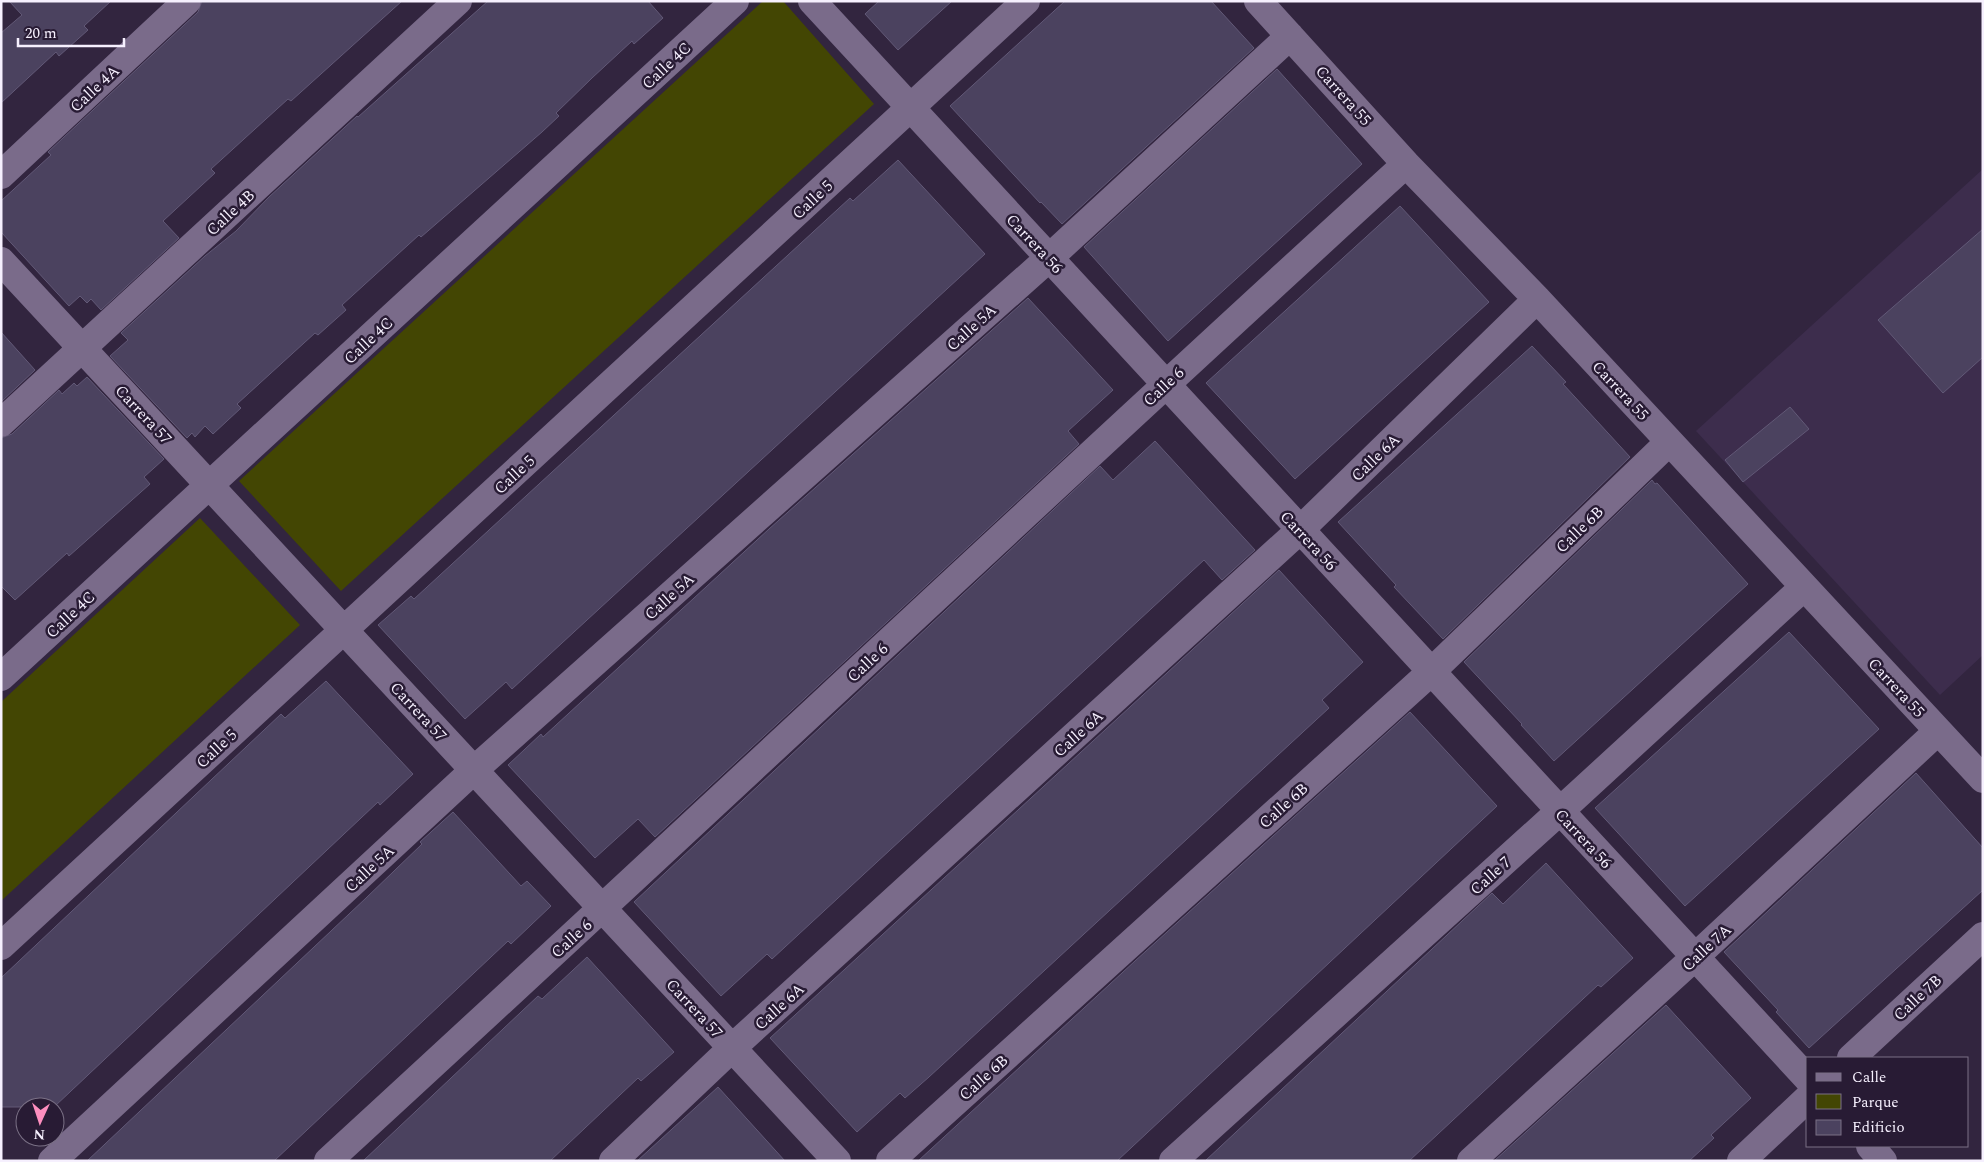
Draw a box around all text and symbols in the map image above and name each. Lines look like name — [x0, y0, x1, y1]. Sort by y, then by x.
scale bar — [18, 15, 124, 47]
text: 20 m — [25, 22, 57, 45]
street label: Calle 4C — [637, 36, 697, 95]
street label: Calle 4A — [64, 59, 125, 118]
street label: Carrera 55 — [1310, 60, 1377, 131]
street label: Calle 5 — [787, 174, 839, 225]
street label: Calle 4B — [201, 184, 260, 242]
street label: Carrera 56 — [1000, 208, 1068, 279]
street label: Calle 5A — [941, 299, 1002, 357]
street label: Calle 4C — [339, 311, 399, 370]
street label: Carrera 55 — [1586, 355, 1654, 426]
street label: Calle 6 — [1138, 361, 1190, 412]
street label: Carrera 57 — [109, 379, 177, 450]
street label: Calle 6A — [1346, 428, 1406, 487]
street label: Calle 5 — [489, 449, 541, 500]
street label: Calle 6B — [1550, 501, 1609, 559]
street label: Carrera 56 — [1274, 505, 1342, 576]
street label: Calle 5A — [639, 568, 700, 626]
street label: Calle 4C — [41, 585, 101, 644]
street label: Calle 6 — [842, 637, 894, 688]
street label: Carrera 55 — [1862, 652, 1930, 723]
street label: Carrera 57 — [384, 676, 452, 747]
street label: Calle 6A — [1048, 705, 1109, 763]
street label: Calle 5 — [191, 723, 243, 774]
street label: Calle 6B — [1254, 777, 1314, 834]
street label: Carrera 56 — [1549, 803, 1617, 874]
street label: Calle 5A — [339, 839, 400, 898]
street label: Calle 7 — [1465, 851, 1517, 901]
street label: Calle 6 — [546, 914, 598, 964]
street label: Calle 7A — [1676, 918, 1737, 977]
street label: Calle 7B — [1888, 969, 1947, 1027]
street label: Carrera 57 — [660, 973, 728, 1044]
street label: Calle 6A — [749, 978, 810, 1036]
street label: Calle 6B — [954, 1049, 1014, 1106]
legend — [1806, 1057, 1969, 1147]
text: Calle — [1852, 1066, 1886, 1089]
text: Parque — [1852, 1091, 1899, 1114]
north arrow — [15, 1097, 65, 1147]
text: Edificio — [1852, 1116, 1905, 1139]
text: N — [33, 1124, 46, 1145]

